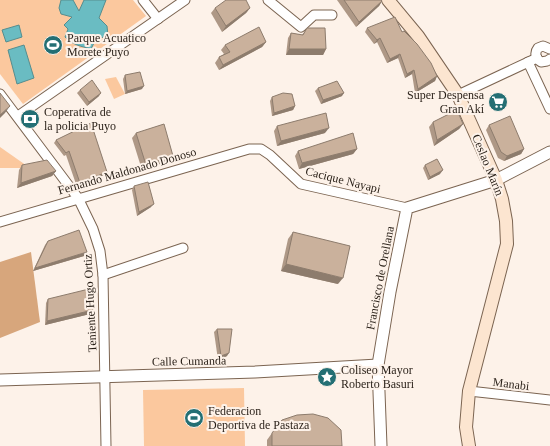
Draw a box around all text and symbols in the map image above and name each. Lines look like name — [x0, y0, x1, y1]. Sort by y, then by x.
place label: Parque Acuatico Morete Puyo — [67, 31, 146, 59]
sports icon: Parque Acuatico Morete Puyo — [42, 34, 64, 56]
place label: Super Despensa Gran Akí — [407, 88, 485, 116]
supermarket icon: Super Despensa Gran Akí — [487, 91, 509, 113]
place label: Coperativa de la policia Puyo — [44, 105, 116, 133]
bank icon: Coperativa de la policia Puyo — [19, 108, 41, 130]
street label: Ceslao Marín — [469, 132, 507, 198]
street label: Fernando Maldonado Donoso — [56, 145, 198, 197]
street label: Cacique Nayapi — [304, 164, 383, 196]
street label: Francisco de Orellana — [363, 224, 397, 331]
street label: Teniente Hugo Ortiz — [80, 253, 100, 353]
street label: Calle Cumanda — [152, 353, 227, 369]
place label: Coliseo Mayor Roberto Basuri — [341, 363, 415, 391]
place icon: Coliseo Mayor Roberto Basuri — [316, 366, 338, 388]
street label: Manabi — [492, 375, 531, 393]
place label: Federacion Deportiva de Pastaza — [208, 404, 310, 432]
sports icon: Federacion Deportiva de Pastaza — [183, 407, 205, 429]

